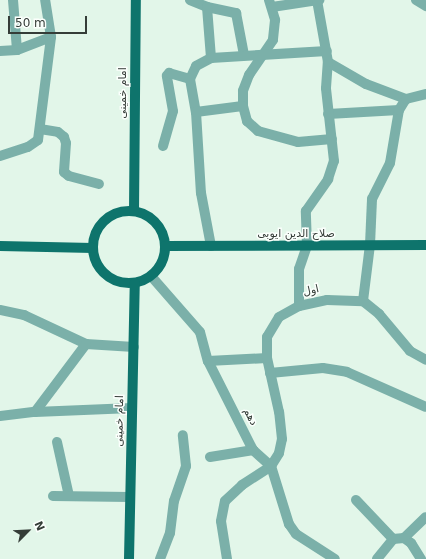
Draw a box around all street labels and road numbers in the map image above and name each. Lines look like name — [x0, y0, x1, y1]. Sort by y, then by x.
street label: امام خمینی — [116, 67, 130, 119]
street label: صلاح الدین ایوبی — [257, 227, 335, 241]
street label: اول — [302, 283, 320, 299]
street label: امام خمینی — [113, 395, 127, 447]
street label: دهم — [240, 406, 260, 428]

